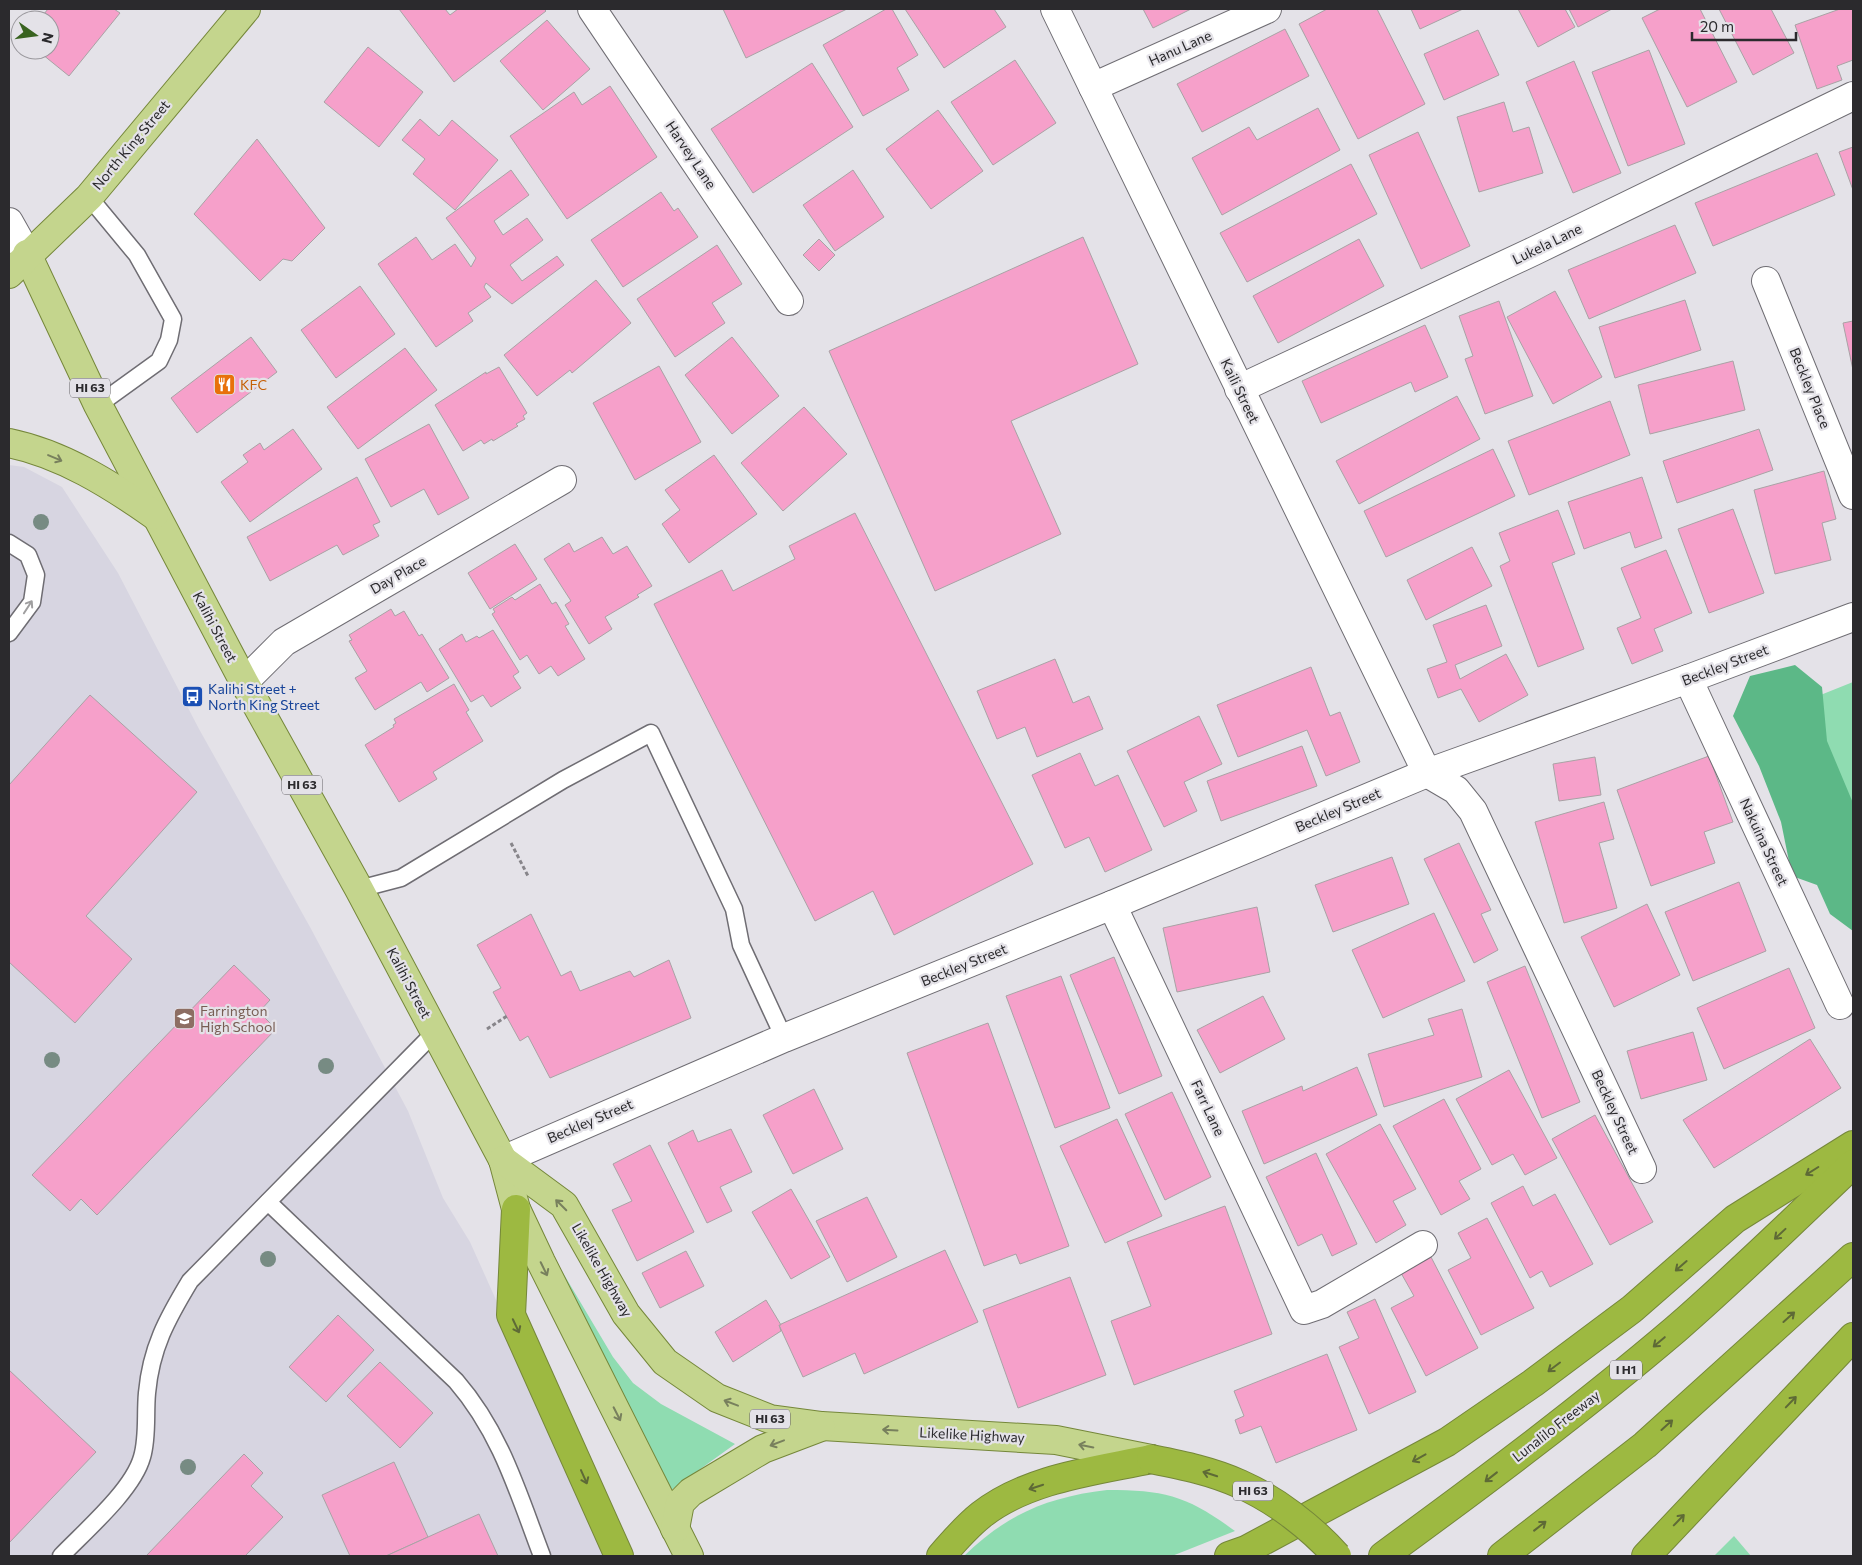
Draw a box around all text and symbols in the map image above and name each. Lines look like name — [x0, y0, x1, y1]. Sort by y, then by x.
north arrow — [10, 10, 60, 60]
scale bar — [1692, 10, 1796, 42]
text: 20 m — [1700, 17, 1734, 35]
street label: Hanu Lane — [1146, 26, 1214, 69]
text: N — [39, 31, 58, 45]
street label: North King Street — [88, 96, 173, 193]
street label: Harvey Lane — [662, 118, 720, 192]
street label: Lukela Lane — [1509, 220, 1584, 268]
street label: Beckley Place — [1787, 345, 1834, 431]
street label: Kaili Street — [1218, 356, 1263, 426]
restaurant icon: KFC — [212, 373, 236, 397]
place label: KFC — [240, 376, 267, 393]
road number: HI 63 — [70, 378, 110, 398]
one-way arrow — [47, 453, 62, 463]
street label: Day Place — [367, 552, 429, 597]
street label: Kalihi Street — [190, 588, 241, 665]
one-way arrow — [24, 600, 34, 614]
street label: Beckley Street — [1679, 640, 1771, 689]
place label: Kalihi Street + North King Street — [208, 680, 320, 713]
bus stop icon: Kalihi Street + North King Street — [180, 685, 204, 709]
road number: HI 63 — [282, 776, 322, 794]
street label: Beckley Street — [1293, 784, 1383, 835]
street label: Nakuina Street — [1737, 795, 1792, 888]
street label: Beckley Street — [918, 939, 1010, 990]
street label: Kalihi Street — [384, 944, 435, 1021]
place label: Farrington High School — [200, 1002, 276, 1035]
school or university icon: Farrington High School — [172, 1007, 196, 1031]
street label: Beckley Street — [1588, 1067, 1643, 1157]
street label: Farr Lane — [1188, 1077, 1229, 1138]
street label: Beckley Street — [545, 1095, 635, 1146]
one-way arrow — [1805, 1165, 1819, 1176]
one-way arrow — [555, 1199, 567, 1211]
street label: Likelike Highway — [569, 1220, 636, 1320]
one-way arrow — [1773, 1228, 1786, 1240]
one-way arrow — [1675, 1260, 1688, 1272]
one-way arrow — [540, 1261, 549, 1276]
one-way arrow — [1782, 1311, 1795, 1323]
one-way arrow — [512, 1318, 521, 1333]
one-way arrow — [1653, 1337, 1666, 1348]
road number: I H1 — [1610, 1360, 1642, 1380]
one-way arrow — [1548, 1362, 1561, 1373]
street label: Lunalilo Freeway — [1509, 1386, 1603, 1465]
one-way arrow — [1784, 1397, 1796, 1409]
one-way arrow — [723, 1398, 738, 1407]
one-way arrow — [613, 1406, 622, 1421]
road number: HI 63 — [750, 1410, 790, 1428]
one-way arrow — [1661, 1419, 1674, 1431]
street label: Likelike Highway — [919, 1423, 1025, 1446]
one-way arrow — [882, 1426, 898, 1435]
one-way arrow — [770, 1439, 785, 1448]
one-way arrow — [1079, 1441, 1095, 1450]
one-way arrow — [1413, 1453, 1427, 1463]
one-way arrow — [1202, 1468, 1218, 1478]
one-way arrow — [580, 1469, 590, 1484]
one-way arrow — [1485, 1471, 1498, 1482]
road number: HI 63 — [1233, 1482, 1273, 1500]
one-way arrow — [1029, 1483, 1044, 1492]
one-way arrow — [1672, 1514, 1685, 1526]
one-way arrow — [1533, 1521, 1546, 1532]

